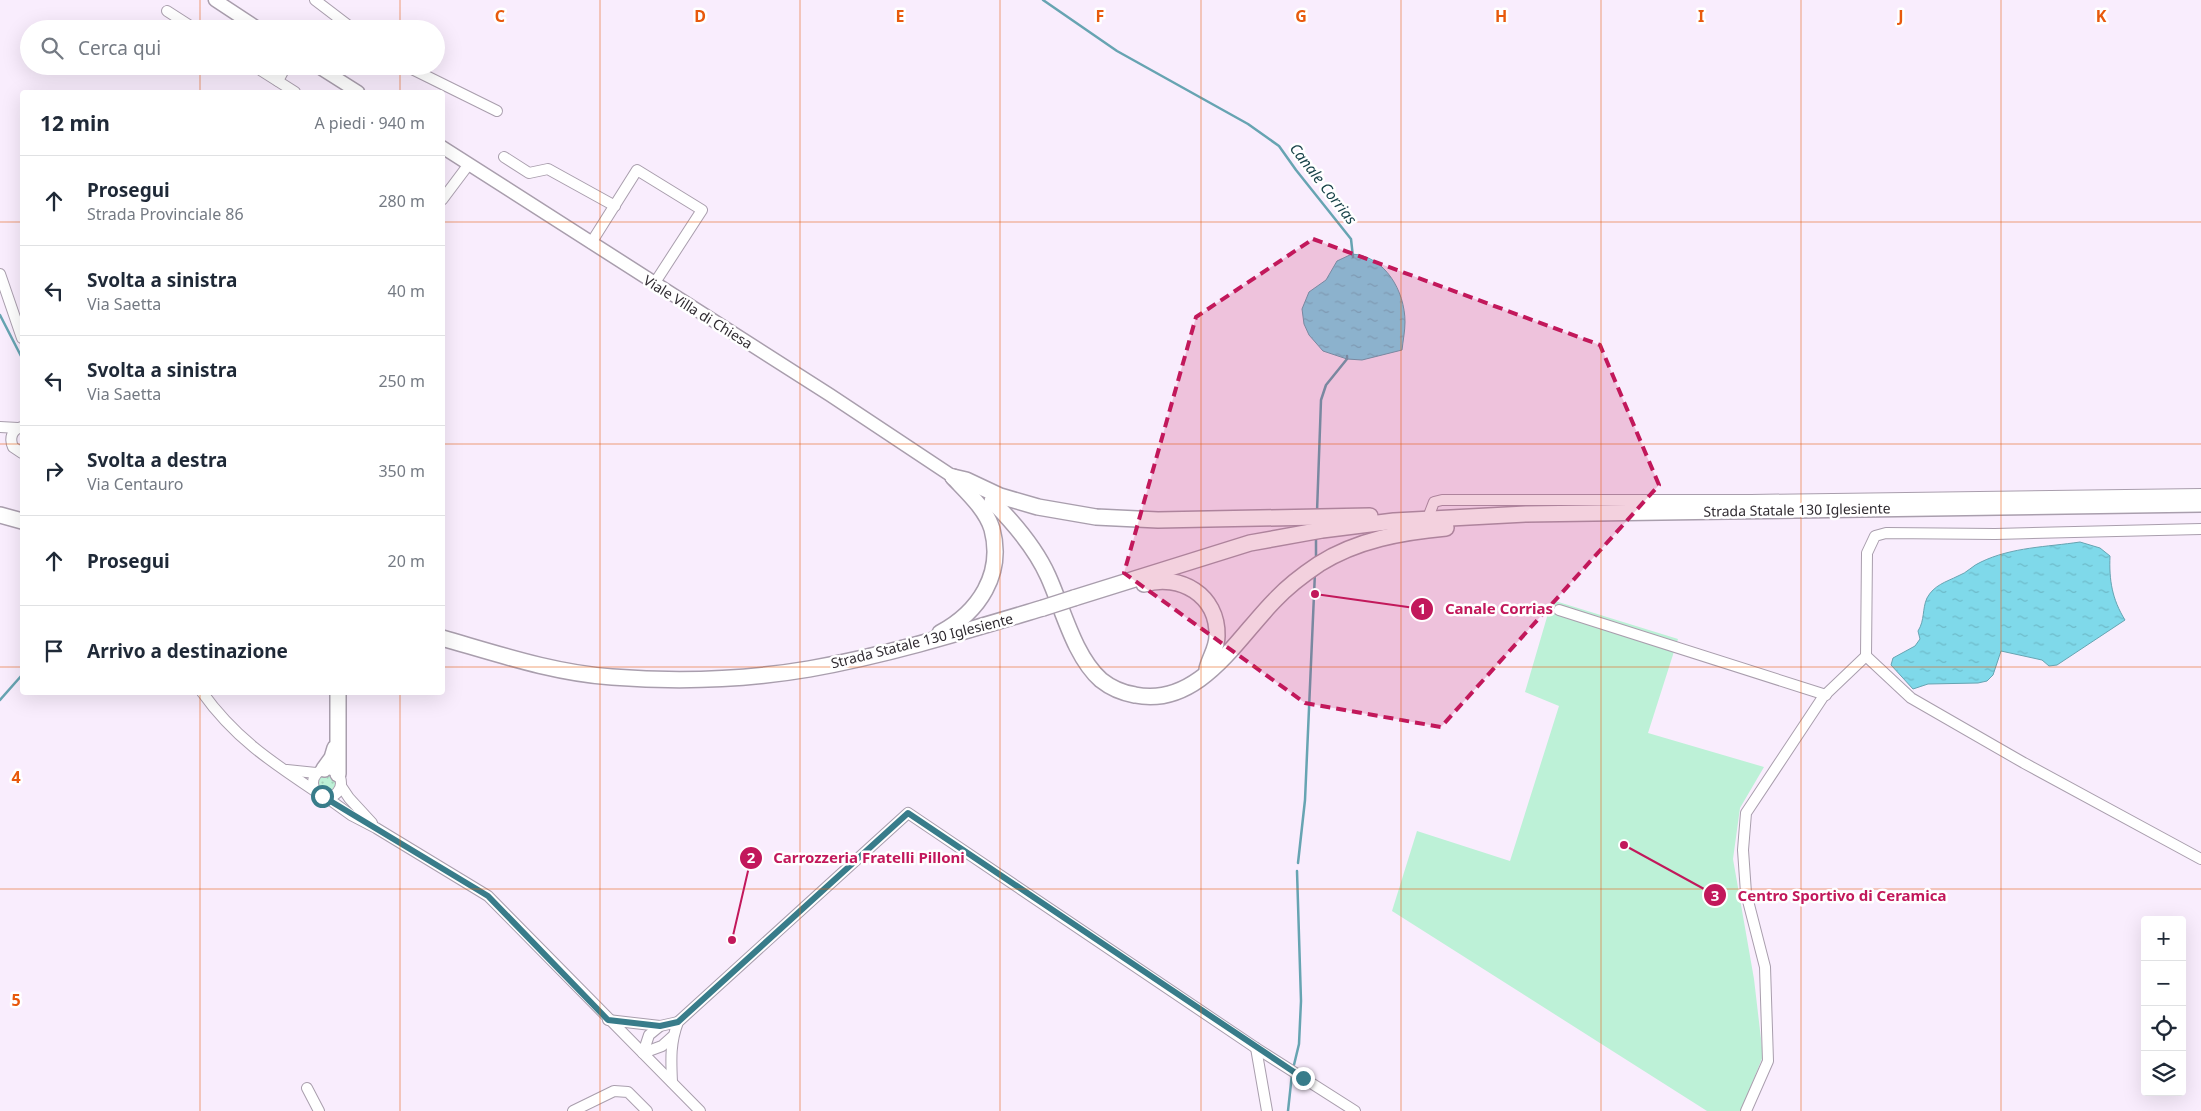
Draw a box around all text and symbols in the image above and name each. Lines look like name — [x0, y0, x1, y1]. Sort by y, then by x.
text: C — [495, 5, 505, 27]
text: D — [694, 5, 706, 27]
text: E — [896, 5, 905, 27]
text: F — [1096, 5, 1104, 27]
text: G — [1295, 5, 1307, 27]
text: H — [1495, 5, 1507, 27]
text: I — [1698, 5, 1704, 27]
text: J — [1896, 5, 1904, 27]
text: K — [2096, 5, 2107, 27]
search box — [20, 20, 445, 75]
icon: search — [38, 34, 66, 62]
text: Cerca qui — [78, 35, 161, 61]
text: 12 min — [40, 109, 110, 137]
text: A piedi · 940 m — [314, 112, 425, 134]
water label: Canale Corrias — [1286, 139, 1362, 228]
text: Prosegui — [87, 177, 170, 203]
icon: ahead — [40, 187, 68, 215]
text: 280 m — [378, 190, 425, 212]
text: Strada Provinciale 86 — [87, 203, 244, 225]
text: Svolta a sinistra — [87, 267, 237, 293]
street label: Viale Villa di Chiesa — [640, 270, 756, 353]
icon: left — [40, 277, 68, 305]
text: 40 m — [388, 280, 425, 302]
text: Via Saetta — [87, 293, 161, 315]
text: Svolta a sinistra — [87, 357, 237, 383]
icon: left — [40, 367, 68, 395]
text: 250 m — [378, 370, 425, 392]
text: Via Saetta — [87, 383, 161, 405]
text: Svolta a destra — [87, 447, 227, 473]
icon: right — [40, 457, 68, 485]
text: 350 m — [378, 460, 425, 482]
text: Via Centauro — [87, 473, 184, 495]
street label: Strada Statale 130 Iglesiente — [1703, 498, 1891, 521]
icon: ahead — [40, 547, 68, 575]
text: Prosegui — [87, 548, 170, 574]
text: 20 m — [388, 550, 425, 572]
callout: Canale Corrias — [1410, 594, 1563, 624]
text: 1 — [1418, 598, 1426, 618]
text: Canale Corrias — [1445, 598, 1553, 618]
street label: Strada Statale 130 Iglesiente — [829, 609, 1015, 672]
icon: arrive — [40, 637, 68, 665]
text: Arrivo a destinazione — [87, 638, 288, 664]
text: 4 — [11, 766, 21, 788]
route start — [311, 785, 334, 808]
callout: Carrozzeria Fratelli Pilloni — [738, 843, 975, 873]
text: 2 — [747, 847, 756, 867]
text: Carrozzeria Fratelli Pilloni — [773, 847, 965, 867]
callout: Centro Sportivo di Ceramica — [1703, 880, 1957, 910]
text: 3 — [1711, 885, 1719, 905]
text: Centro Sportivo di Ceramica — [1738, 885, 1946, 905]
map controls — [2141, 916, 2186, 1096]
button: + — [2141, 916, 2186, 961]
button: − — [2141, 961, 2186, 1006]
text: 5 — [11, 989, 21, 1011]
button: locate — [2141, 1006, 2186, 1051]
button: layers — [2141, 1051, 2186, 1096]
route end — [1292, 1067, 1315, 1090]

